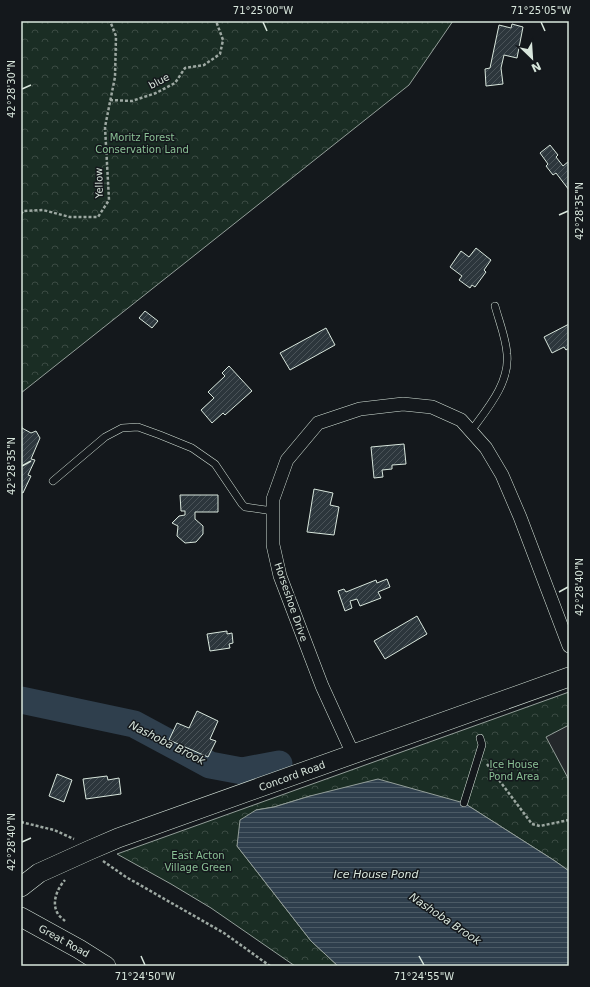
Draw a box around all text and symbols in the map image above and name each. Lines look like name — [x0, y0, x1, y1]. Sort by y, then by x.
text: 71°25'00"W — [233, 5, 293, 16]
text: 71°25'05"W — [511, 5, 571, 16]
north arrow — [512, 38, 552, 78]
text: N — [529, 59, 543, 74]
text: 42°28'30"N — [6, 60, 17, 118]
street label: blue — [147, 71, 171, 91]
park label: Moritz Forest Conservation Land — [95, 132, 189, 155]
street label: Yellow — [93, 168, 105, 199]
text: 42°28'35"N — [574, 182, 585, 240]
text: 42°28'35"N — [6, 437, 17, 495]
text: 42°28'40"N — [574, 558, 585, 616]
street label: Horseshoe Drive — [272, 561, 310, 643]
water label: Nashoba Brook — [127, 718, 208, 768]
street label: Concord Road — [257, 759, 327, 793]
park label: Ice House Pond Area — [489, 759, 539, 782]
text: 42°28'40"N — [6, 813, 17, 871]
park label: East Acton Village Green — [164, 850, 232, 873]
water label: Ice House Pond — [334, 868, 419, 881]
water label: Nashoba Brook — [407, 890, 484, 948]
street label: Great Road — [37, 923, 91, 959]
text: 71°24'50"W — [115, 971, 175, 982]
text: 71°24'55"W — [394, 971, 454, 982]

